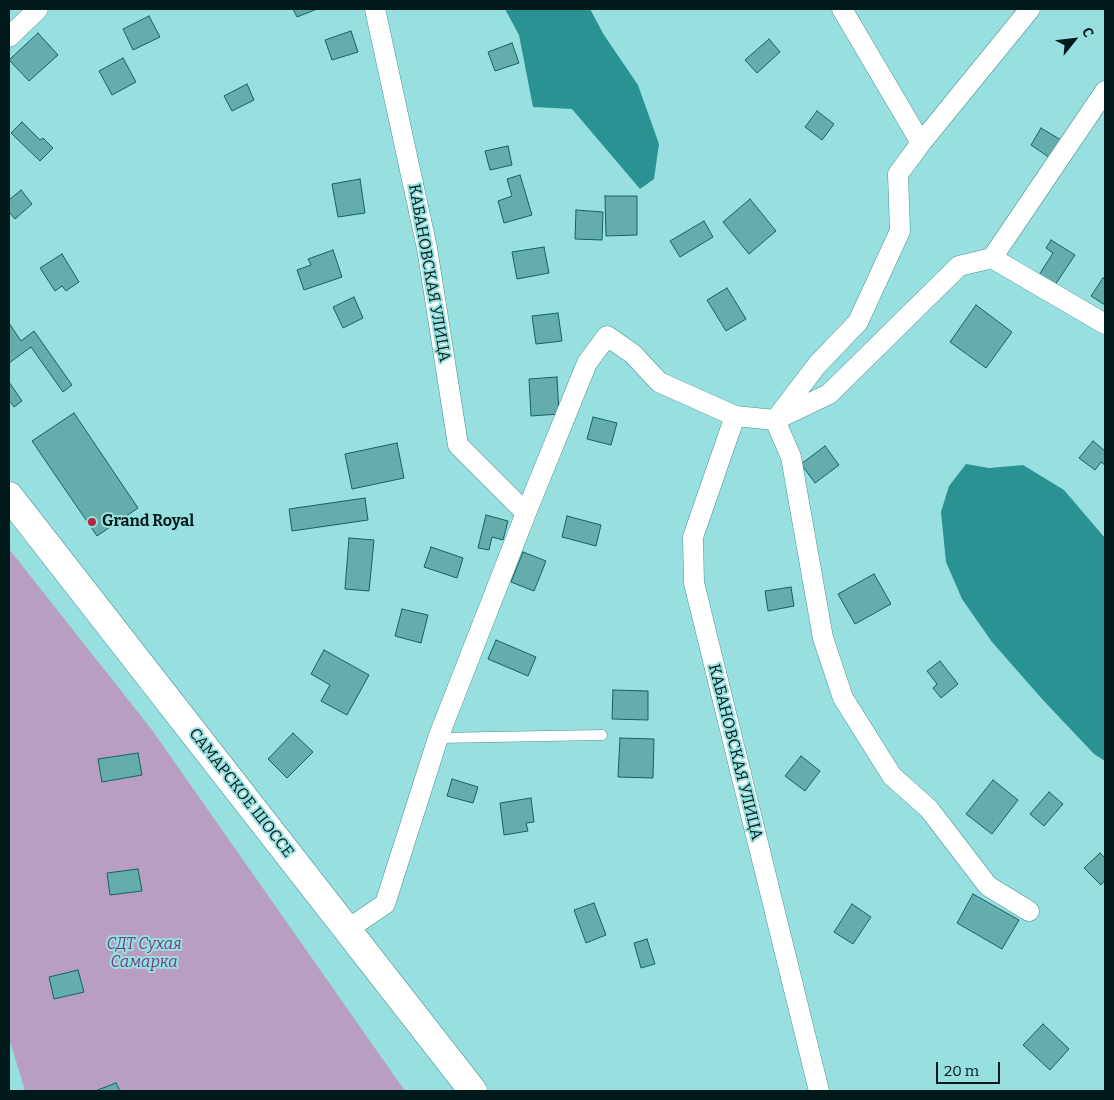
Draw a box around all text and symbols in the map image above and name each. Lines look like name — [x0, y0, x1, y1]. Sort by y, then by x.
north arrow — [1049, 15, 1099, 65]
text: С — [1078, 24, 1097, 40]
street label: КАБАНОВСКАЯ УЛИЦА — [404, 182, 454, 364]
place label: Grand Royal — [102, 512, 194, 532]
marker: Grand Royal — [86, 516, 98, 528]
street label: КАБАНОВСКАЯ УЛИЦА — [704, 662, 766, 842]
street label: САМАРСКОЕ ШОССЕ — [185, 724, 297, 862]
park label: СДТ Сухая Самарка — [106, 935, 182, 973]
scale bar — [939, 1052, 1003, 1084]
text: 20 m — [944, 1062, 979, 1080]

